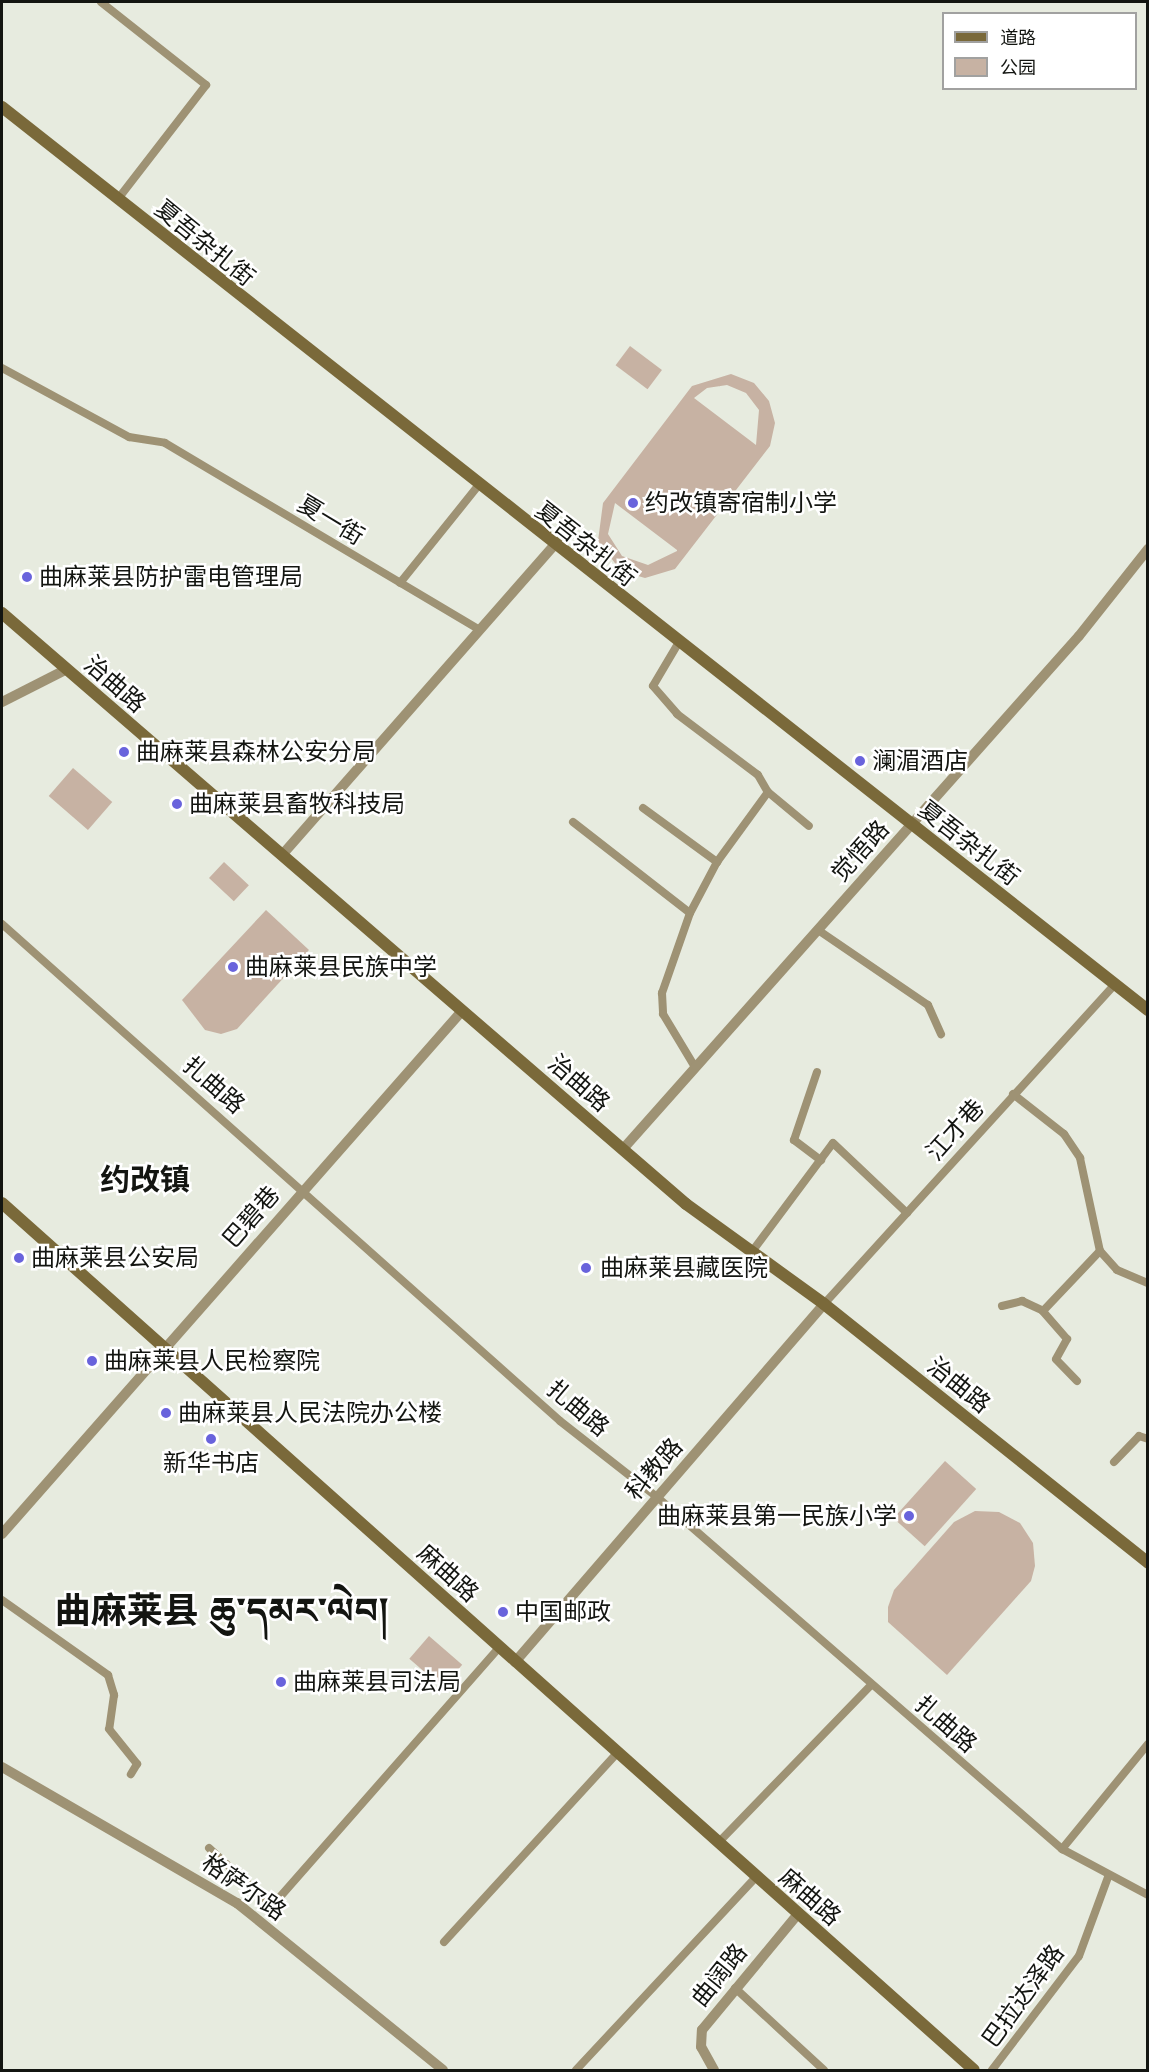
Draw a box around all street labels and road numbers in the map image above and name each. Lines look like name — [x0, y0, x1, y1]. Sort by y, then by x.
street label: 夏吾杂扎街 — [149, 194, 261, 292]
street label: 夏一街 — [293, 489, 369, 551]
street label: 夏吾杂扎街 — [530, 496, 642, 592]
street label: 治曲路 — [78, 650, 152, 718]
street label: 夏吾杂扎街 — [913, 795, 1025, 891]
street label: 觉悟路 — [825, 815, 895, 887]
street label: 治曲路 — [542, 1049, 616, 1117]
street label: 扎曲路 — [177, 1051, 251, 1119]
street label: 江才巷 — [920, 1094, 990, 1166]
street label: 巴碧巷 — [217, 1180, 285, 1254]
street label: 治曲路 — [922, 1351, 996, 1419]
street label: 扎曲路 — [541, 1374, 615, 1442]
street label: 科教路 — [620, 1432, 688, 1506]
street label: 麻曲路 — [412, 1538, 484, 1608]
street label: 扎曲路 — [909, 1690, 983, 1758]
street label: 格萨尔路 — [196, 1848, 292, 1926]
street label: 麻曲路 — [773, 1863, 847, 1931]
street label: 曲阔路 — [685, 1938, 753, 2012]
street label: 巴拉达泽路 — [976, 1939, 1070, 2053]

